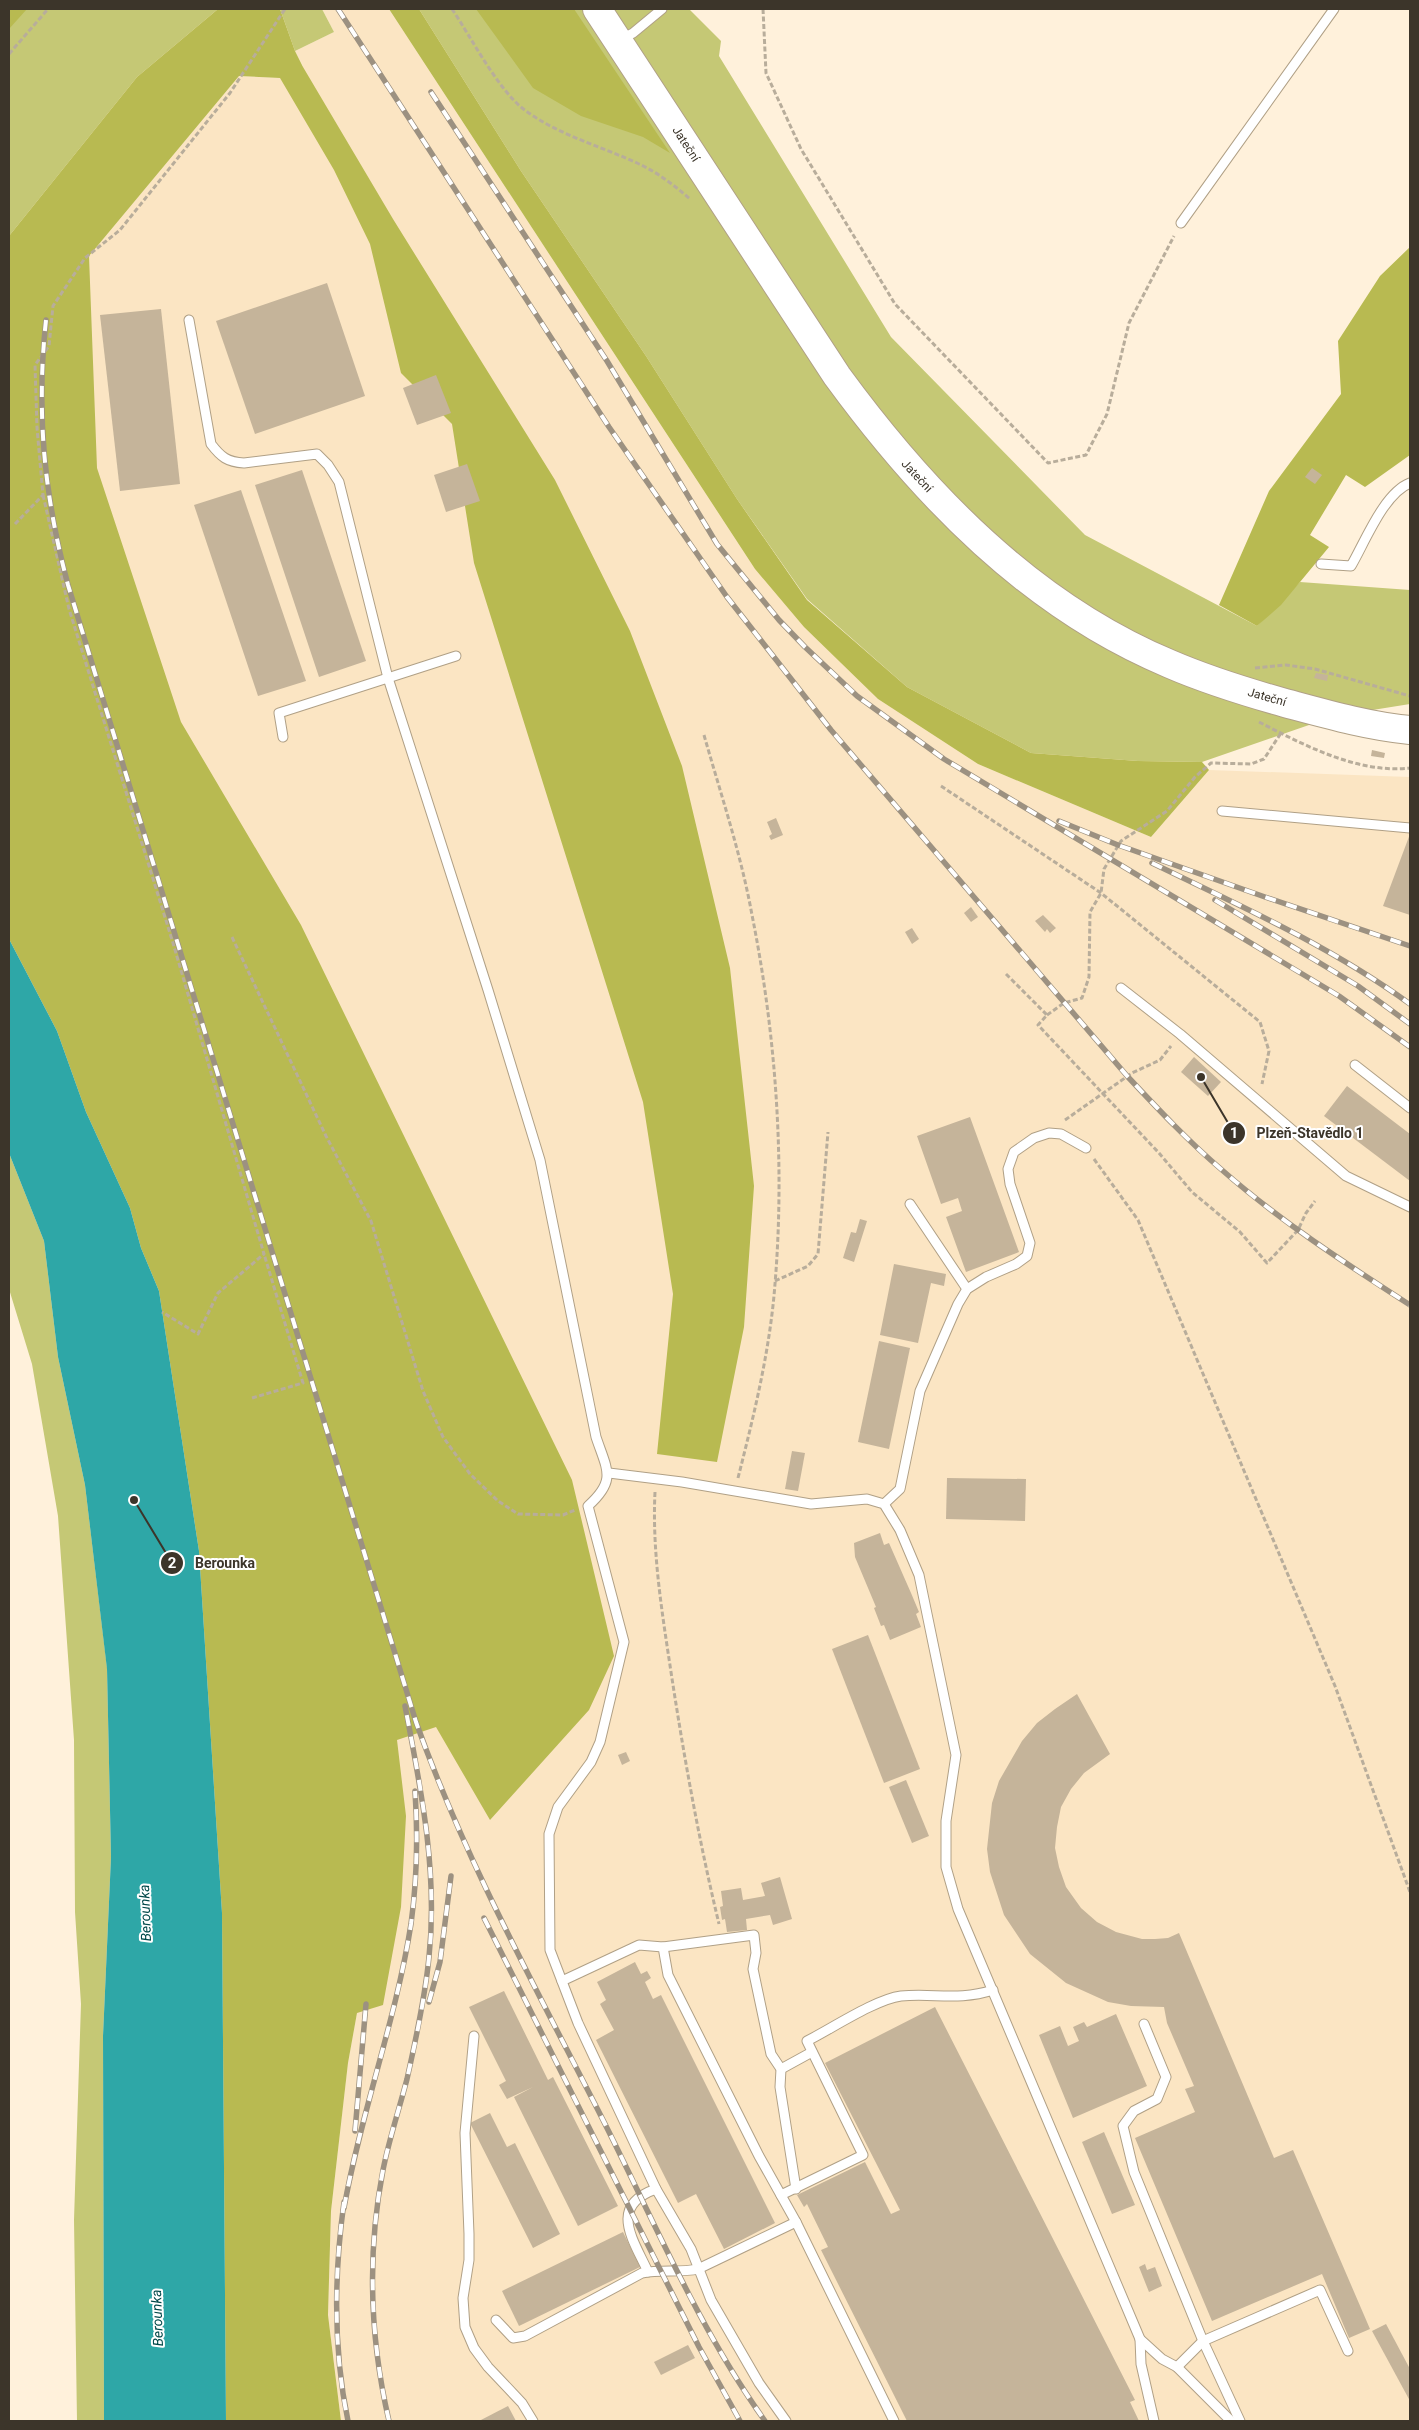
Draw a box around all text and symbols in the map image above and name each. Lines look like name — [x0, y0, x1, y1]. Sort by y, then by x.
street label: Jateční — [669, 124, 703, 165]
street label: Jateční — [898, 457, 936, 496]
street label: Jateční — [1246, 685, 1289, 709]
callout: Plzeň-Stavědlo 1 — [1221, 1118, 1373, 1147]
text: 1 — [1230, 1124, 1238, 1142]
text: Plzeň-Stavědlo 1 — [1257, 1125, 1363, 1141]
callout: Berounka — [160, 1549, 265, 1578]
text: 2 — [168, 1554, 177, 1572]
text: Berounka — [195, 1555, 255, 1571]
water label: Berounka — [136, 1884, 154, 1942]
water label: Berounka — [148, 2289, 166, 2347]

